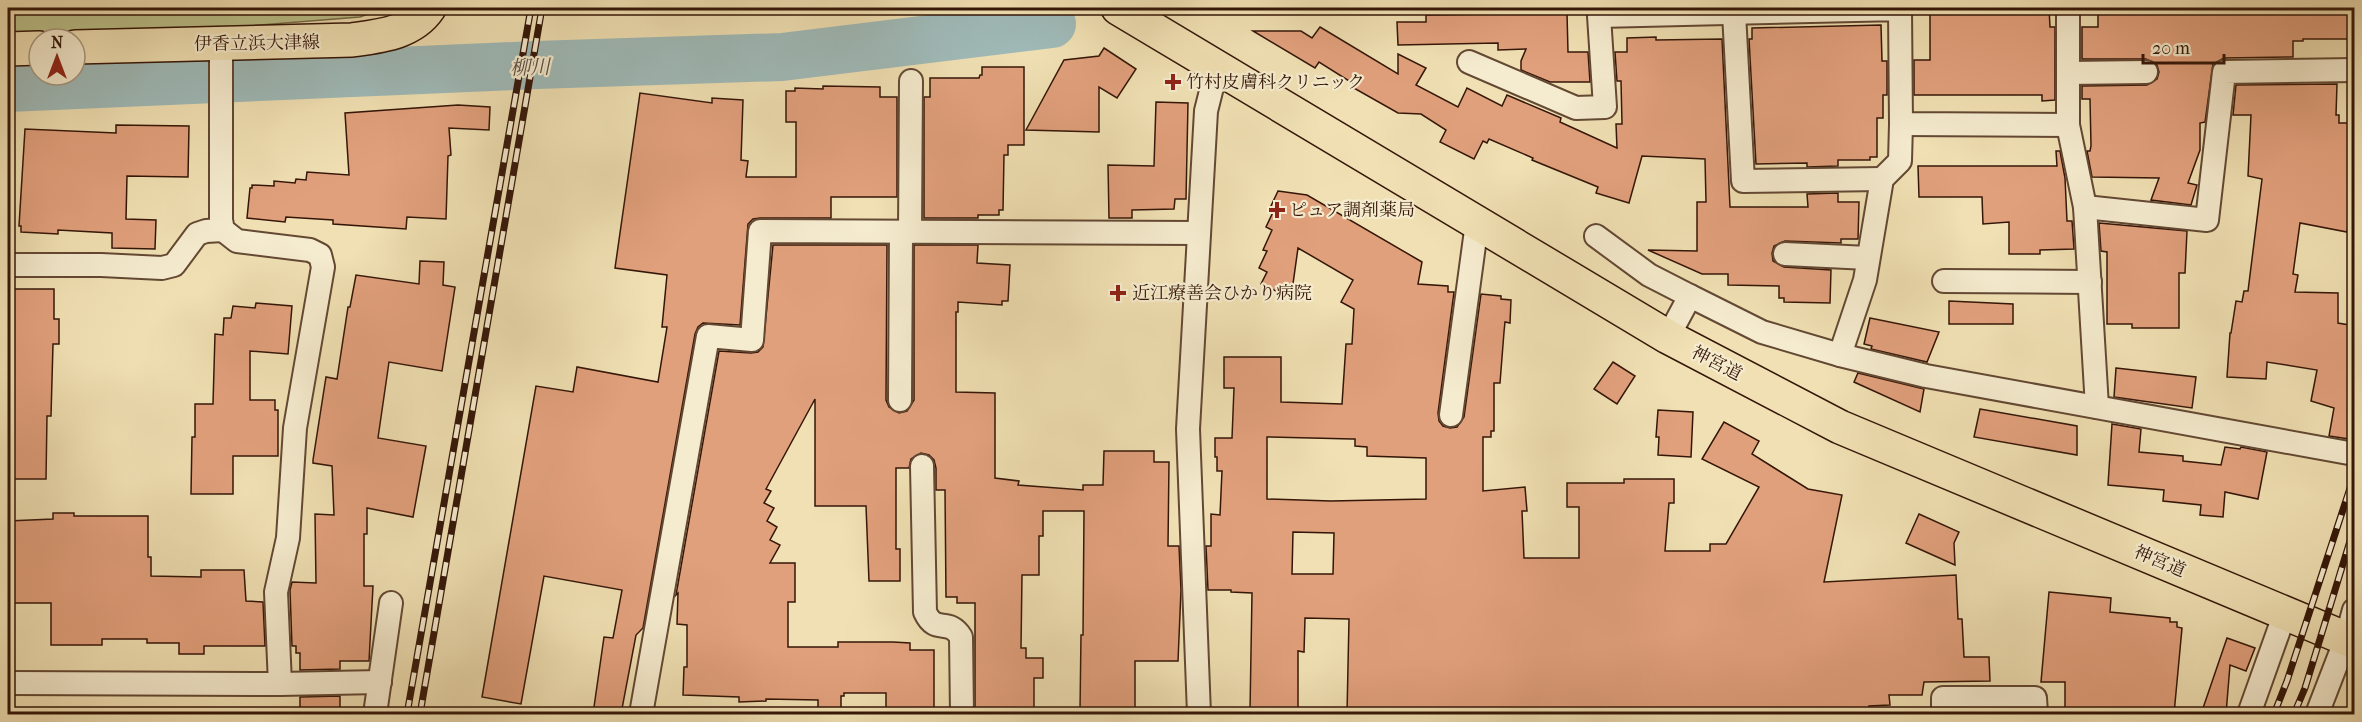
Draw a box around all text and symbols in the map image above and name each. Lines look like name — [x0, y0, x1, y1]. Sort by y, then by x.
north arrow — [27, 27, 87, 87]
scale bar — [2143, 27, 2224, 65]
street label: 伊香立浜大津線 — [194, 32, 320, 55]
text: N — [51, 33, 64, 52]
text: 20 m — [2152, 38, 2190, 59]
water label: 柳川 — [510, 55, 552, 80]
place label: 竹村皮膚科クリニック — [1186, 72, 1365, 93]
marker: 竹村皮膚科クリニック — [1164, 73, 1182, 91]
place label: ピュア調剤薬局 — [1289, 200, 1415, 221]
marker: ピュア調剤薬局 — [1270, 203, 1284, 217]
place label: 近江療善会ひかり病院 — [1132, 283, 1312, 304]
marker: 近江療善会ひかり病院 — [1109, 284, 1127, 302]
street label: 神宮道 — [1688, 342, 1746, 385]
street label: 神宮道 — [2131, 541, 2189, 582]

